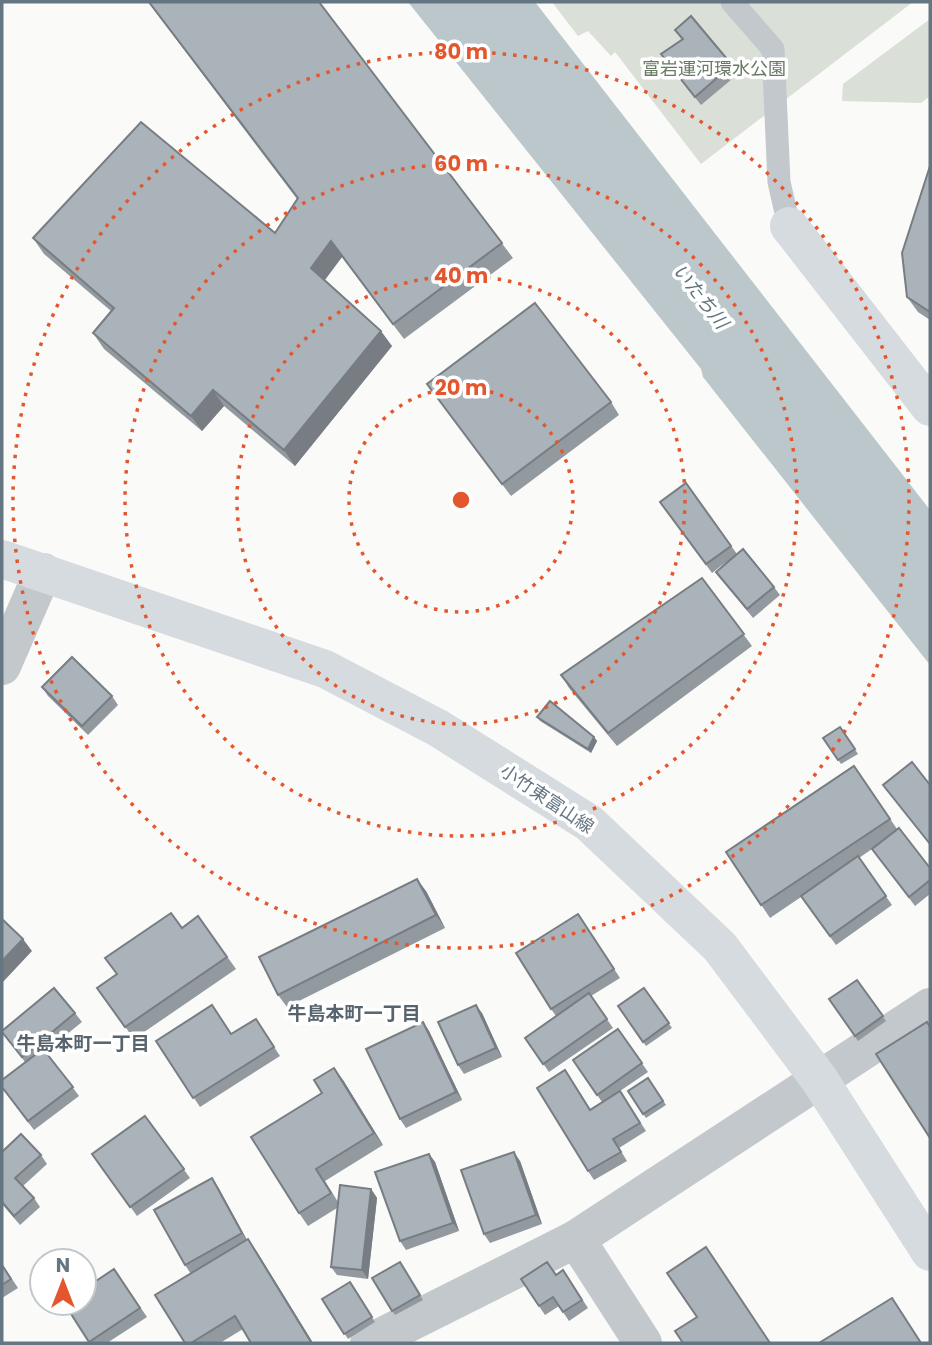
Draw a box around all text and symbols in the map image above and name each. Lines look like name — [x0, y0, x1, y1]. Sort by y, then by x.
text: 80 m — [434, 37, 488, 66]
park label: 富岩運河環水公園 — [642, 56, 786, 81]
text: 60 m — [434, 149, 488, 178]
water label: いたち川 — [667, 258, 736, 336]
text: 40 m — [434, 261, 488, 290]
text: 20 m — [435, 373, 487, 402]
centre of rings — [449, 488, 473, 512]
street label: 小竹東富山線 — [496, 758, 599, 839]
district label: 牛島本町一丁目 — [287, 1000, 421, 1027]
district label: 牛島本町一丁目 — [16, 1030, 150, 1057]
north arrow — [28, 1247, 98, 1317]
text: N — [56, 1252, 70, 1279]

